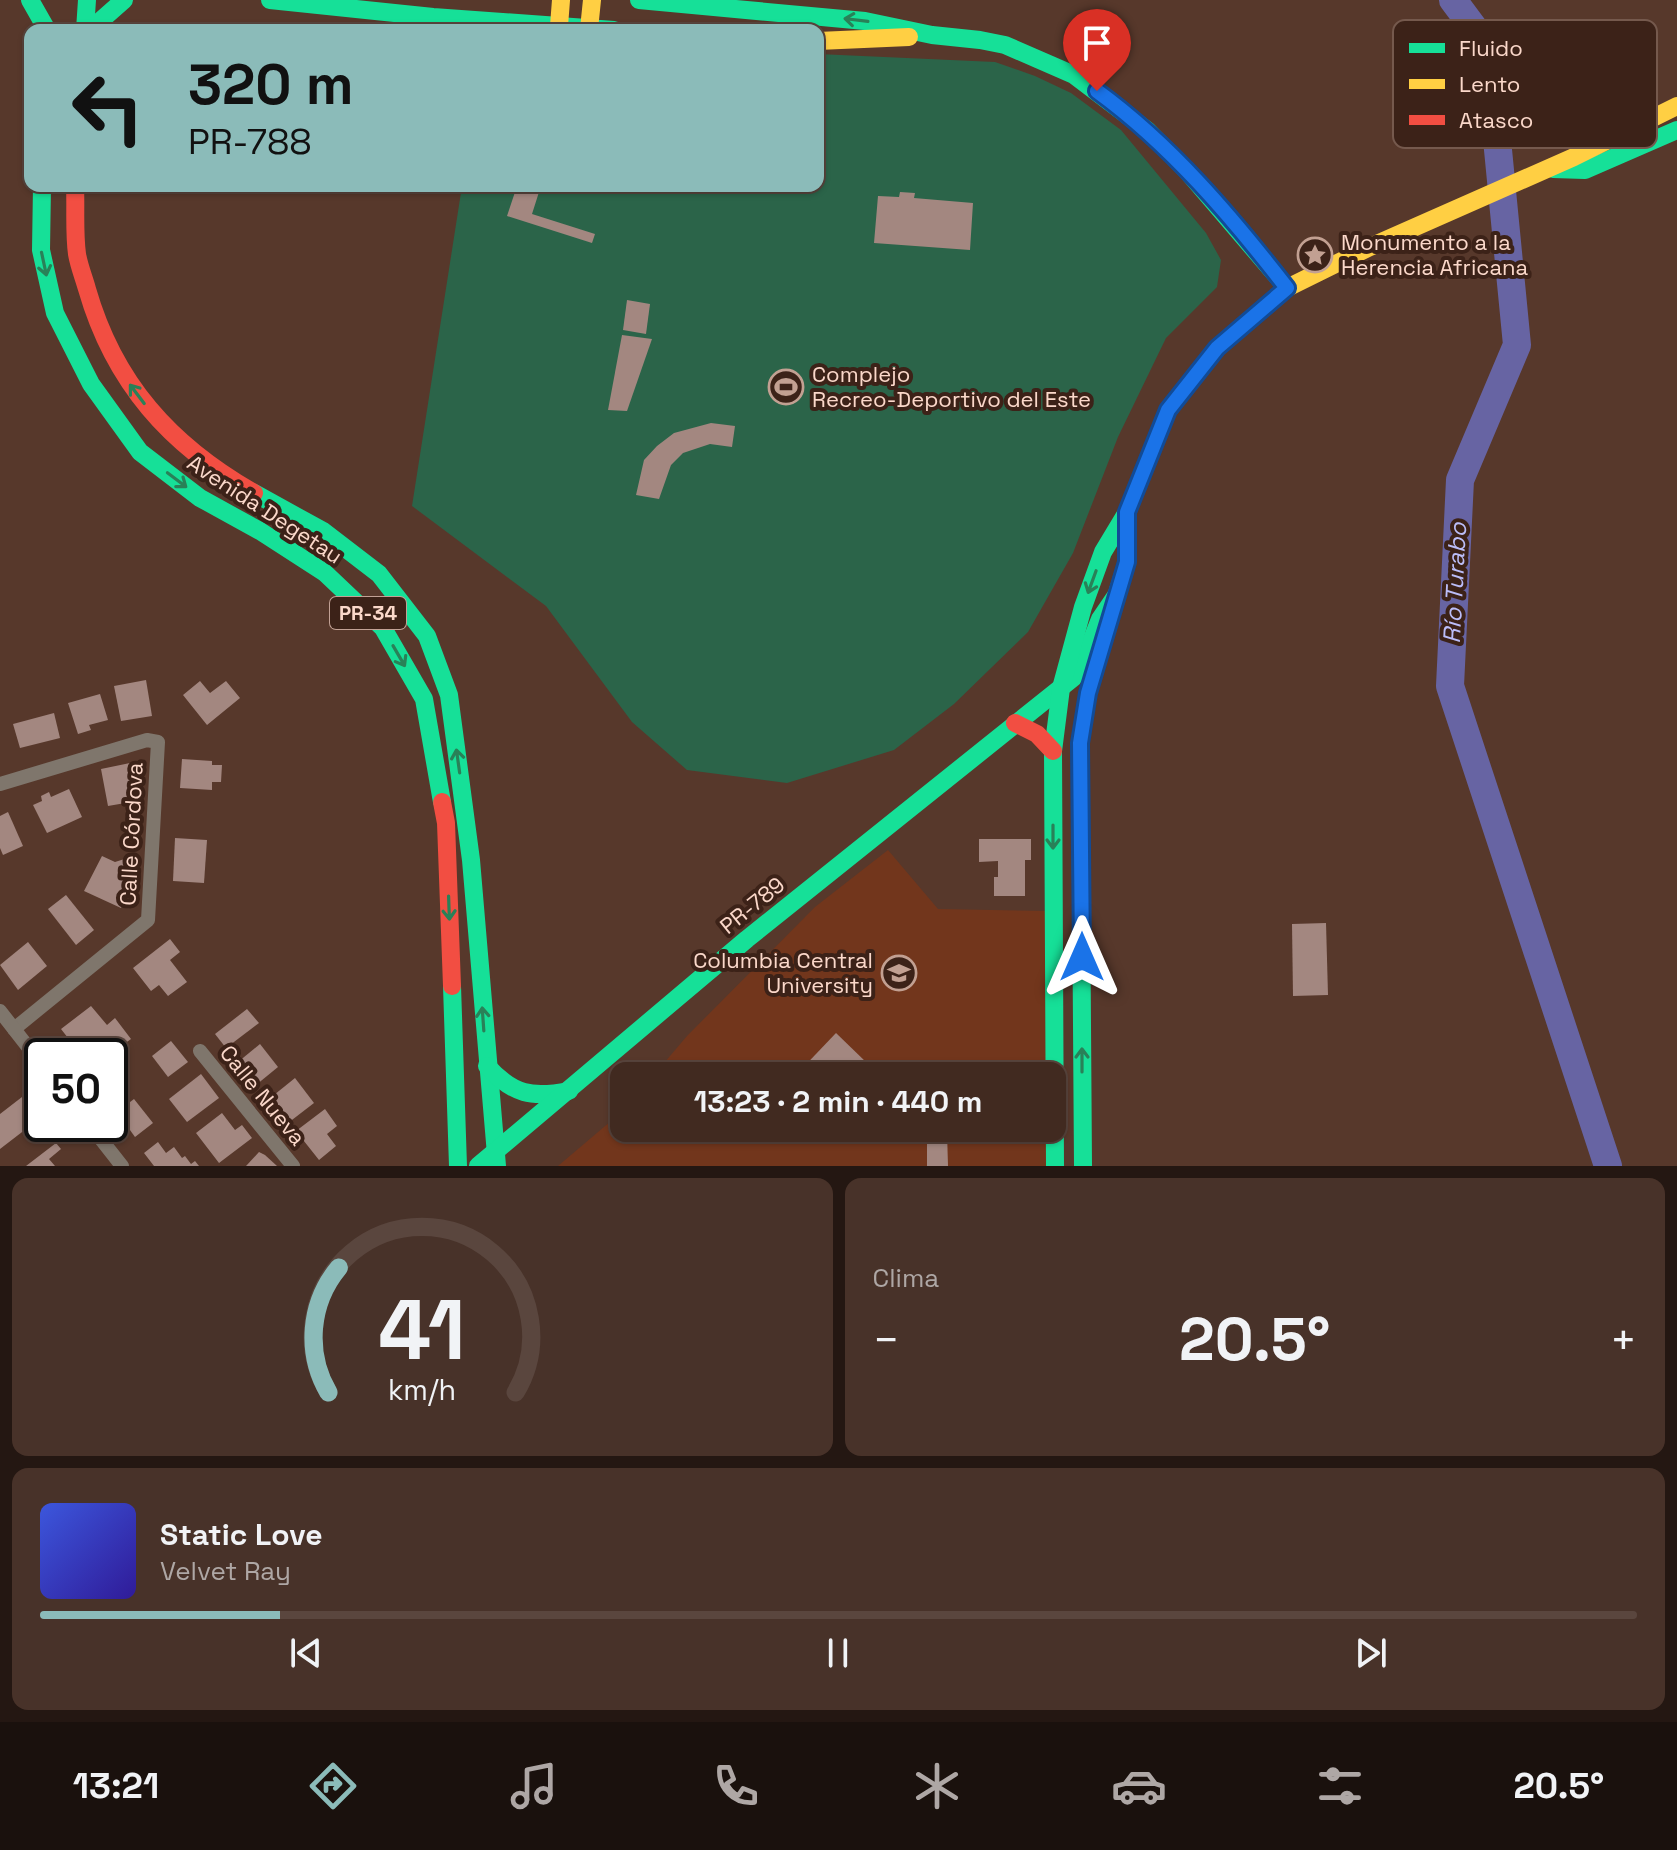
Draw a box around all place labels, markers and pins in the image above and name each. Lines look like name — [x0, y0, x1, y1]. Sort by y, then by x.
pin — [1063, 9, 1131, 91]
place label: Monumento a la Herencia Africana — [1341, 228, 1529, 281]
place icon: Monumento a la Herencia Africana — [1296, 236, 1334, 274]
place label: Complejo Recreo-Deportivo del Este — [812, 360, 1091, 413]
sports icon: Complejo Recreo-Deportivo del Este — [767, 368, 805, 406]
place label: Columbia Central University — [693, 946, 873, 999]
school or university icon: Columbia Central University — [880, 954, 918, 992]

